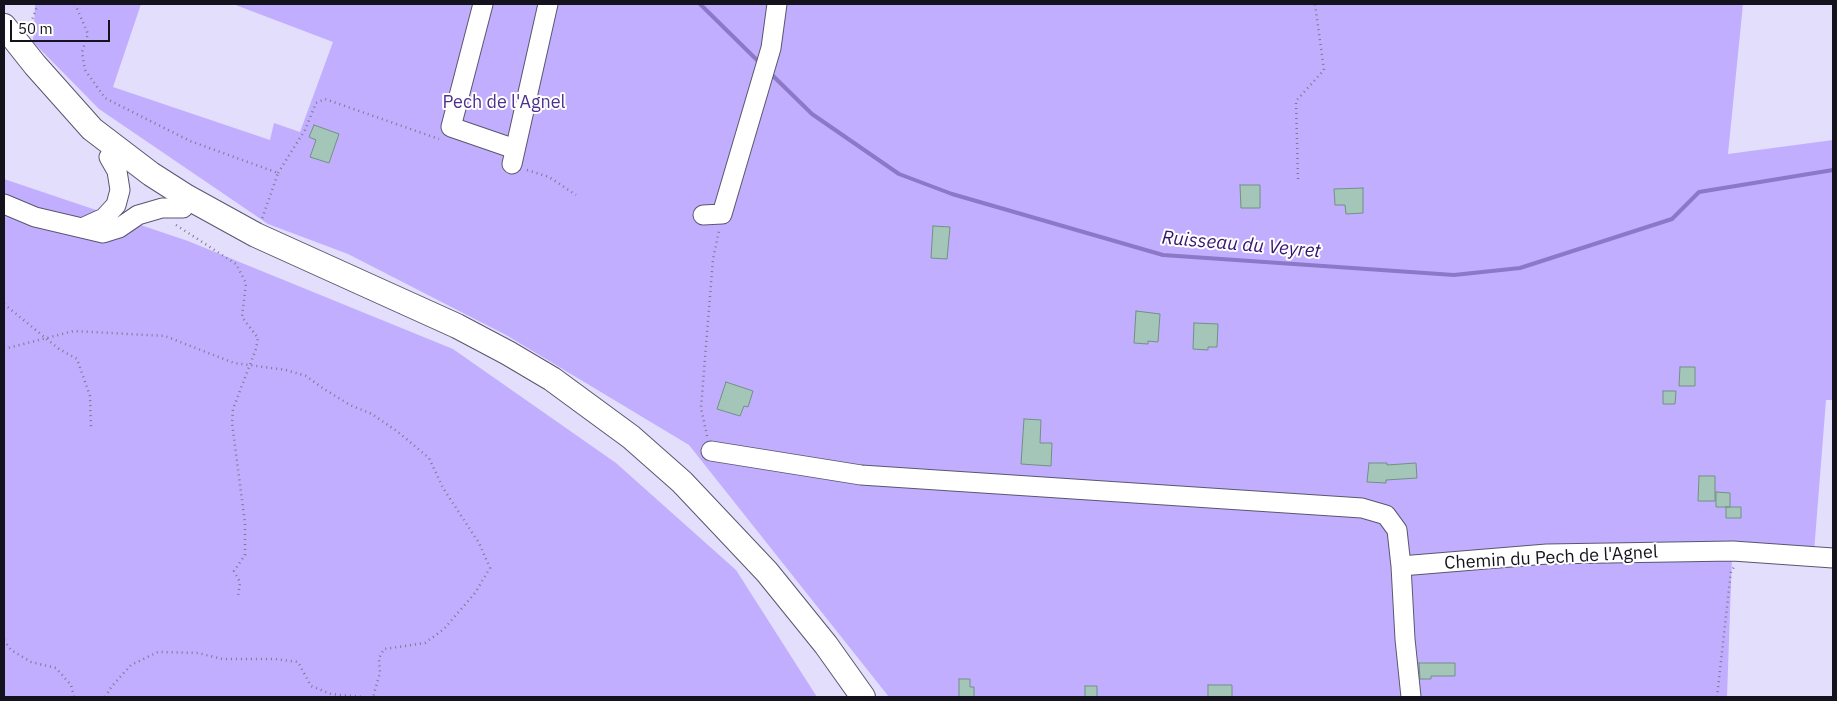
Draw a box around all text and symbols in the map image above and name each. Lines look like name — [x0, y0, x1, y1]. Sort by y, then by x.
scale bar — [12, 10, 112, 42]
text: 50 m — [18, 19, 53, 38]
park label: Pech de l'Agnel — [443, 92, 565, 114]
water label: Ruisseau du Veyret — [1161, 227, 1321, 263]
street label: Chemin du Pech de l'Agnel — [1444, 542, 1658, 574]

